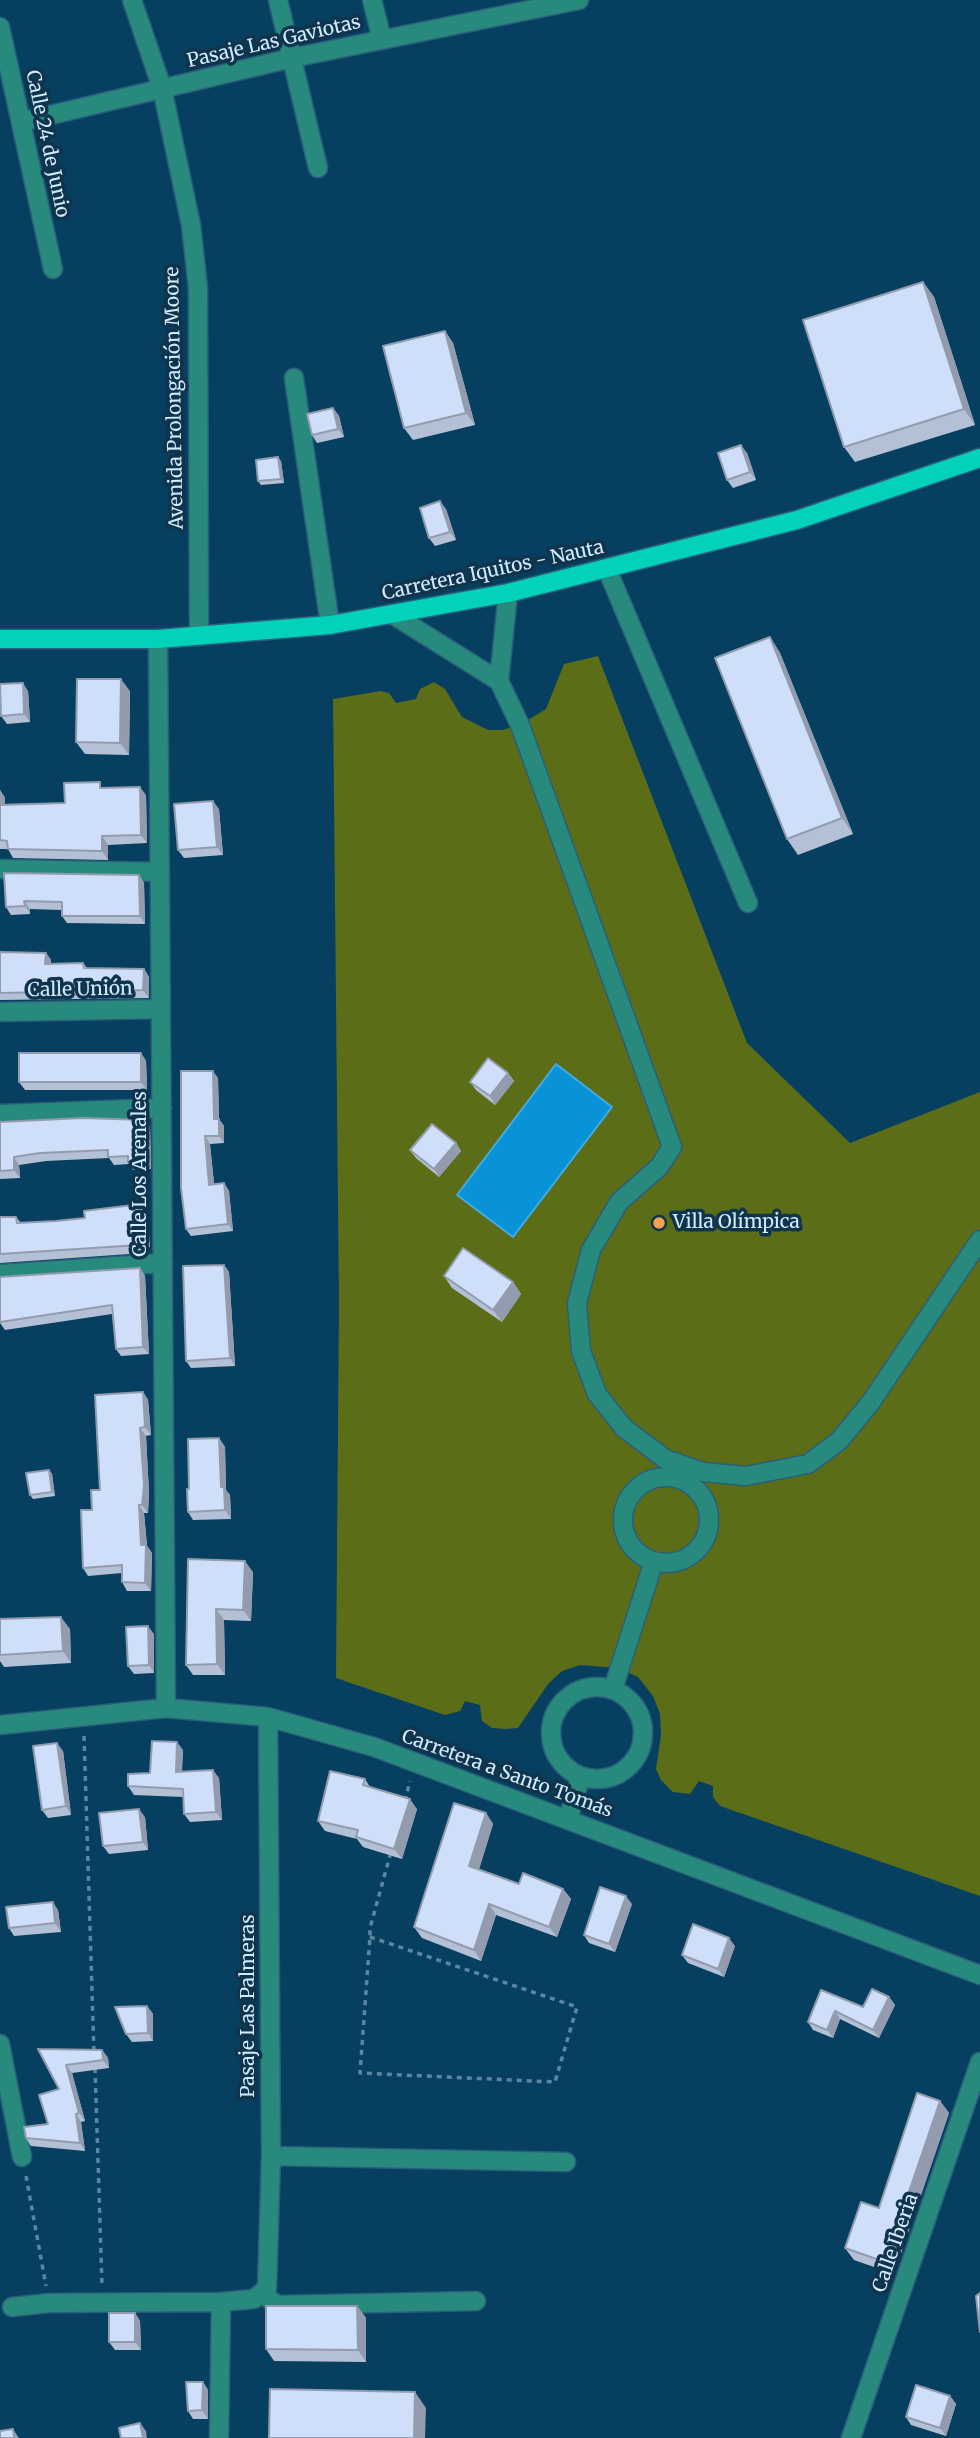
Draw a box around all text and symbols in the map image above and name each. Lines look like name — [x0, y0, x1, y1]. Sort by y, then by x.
street label: Pasaje Las Gaviotas — [185, 11, 363, 73]
street label: Calle 24 de Junio — [20, 68, 74, 220]
street label: Avenida Prolongación Moore — [161, 266, 189, 530]
street label: Carretera Iquitos - Nauta — [380, 536, 606, 606]
street label: Calle Unión — [27, 978, 133, 1002]
street label: Calle Los Arenales — [130, 1091, 152, 1257]
place label: Villa Olímpica — [673, 1212, 800, 1234]
marker: Villa Olímpica — [651, 1215, 667, 1231]
street label: Carretera a Santo Tomás — [398, 1725, 616, 1823]
street label: Pasaje Las Palmeras — [238, 1914, 260, 2098]
street label: Calle Iberia — [868, 2191, 924, 2295]

